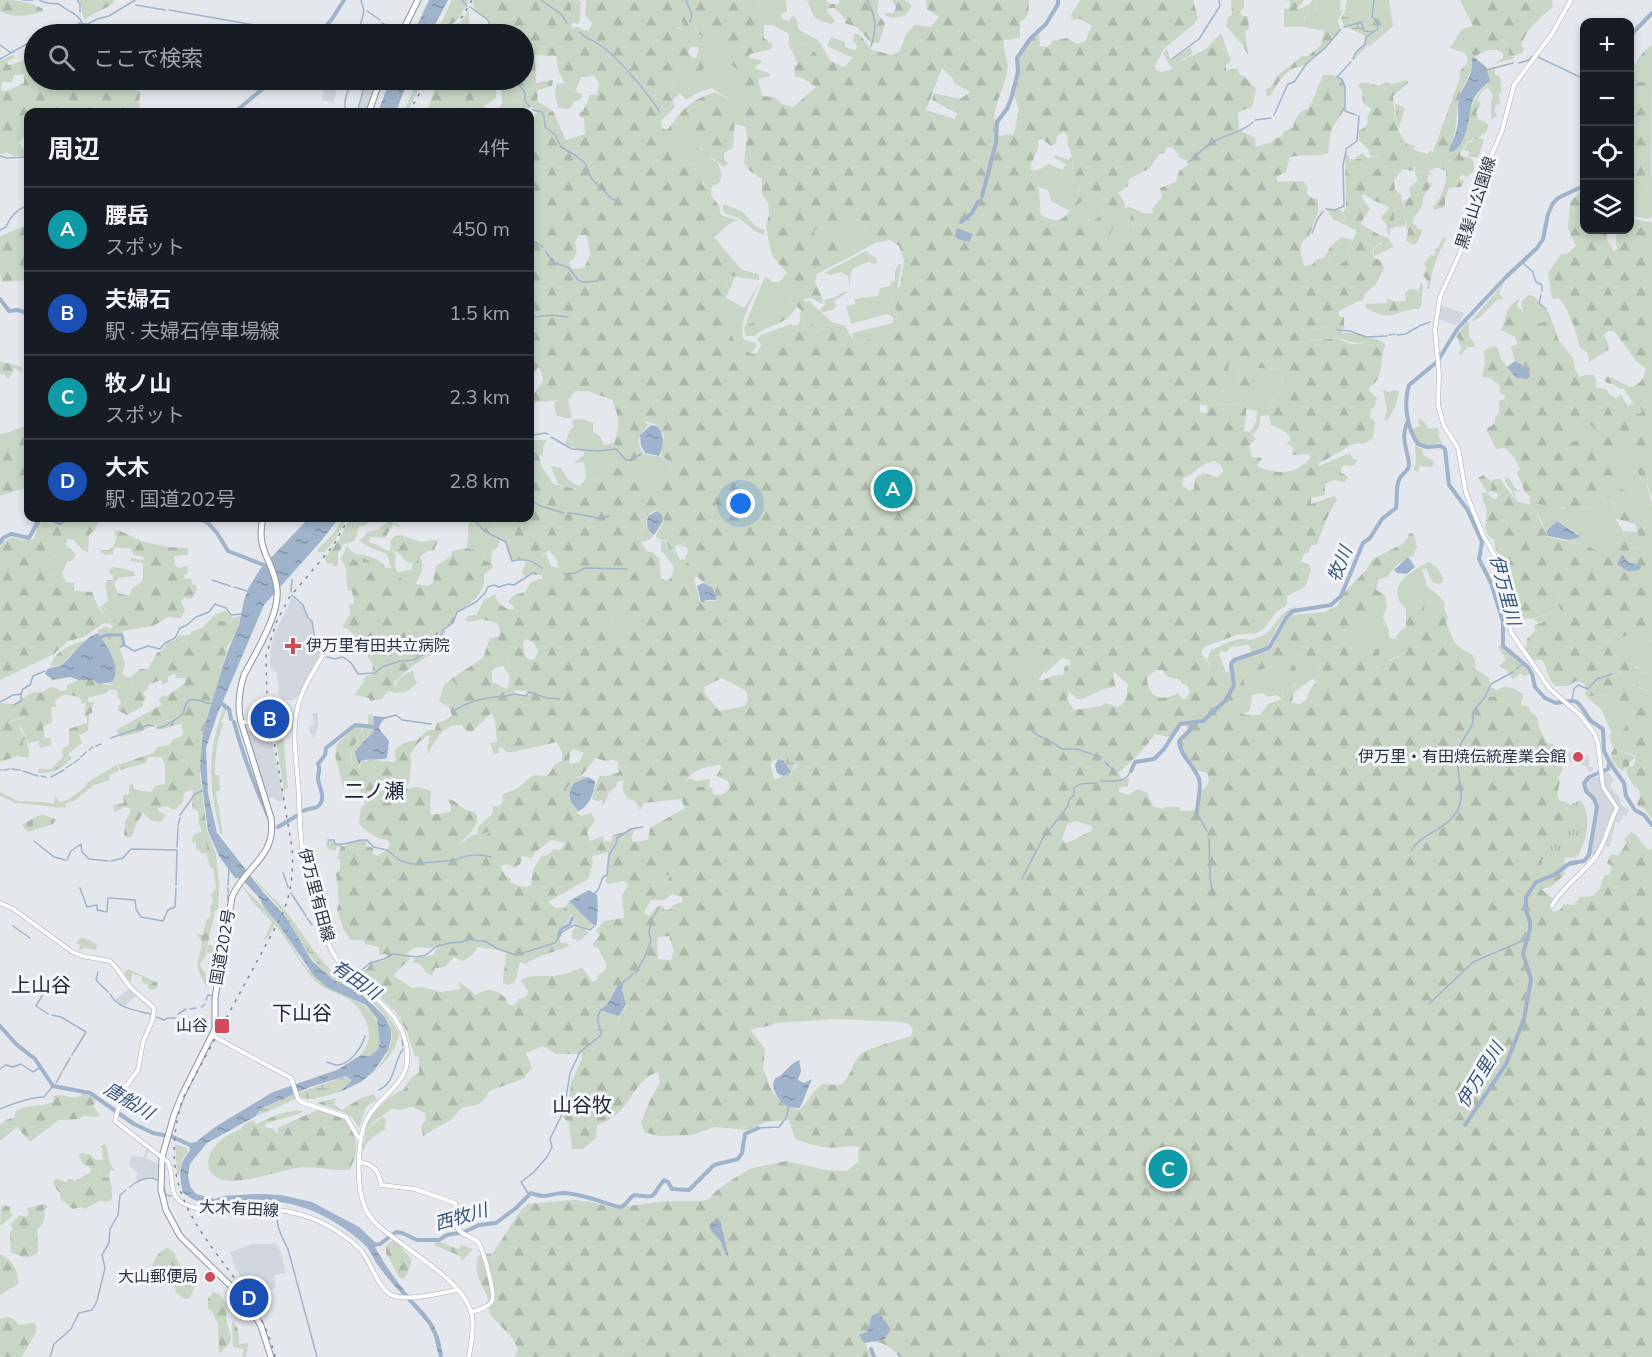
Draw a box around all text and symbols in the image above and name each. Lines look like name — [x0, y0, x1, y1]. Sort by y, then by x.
map controls — [1580, 18, 1634, 234]
button: + — [1580, 18, 1634, 72]
search box — [24, 24, 534, 90]
icon: search — [45, 41, 78, 74]
text: ここで検索 — [93, 44, 203, 74]
button: − — [1580, 72, 1634, 126]
button: locate — [1580, 126, 1634, 180]
text: 周辺 — [48, 132, 100, 167]
text: 4件 — [478, 135, 510, 162]
street label: 黒髪山公園線 — [1451, 154, 1501, 252]
button: layers — [1580, 180, 1634, 234]
text: 腰岳 — [105, 201, 149, 231]
text: A — [60, 216, 75, 243]
text: 450 m — [452, 216, 510, 243]
text: スポット — [105, 234, 185, 261]
text: 夫婦石 — [105, 285, 171, 315]
text: B — [61, 300, 74, 327]
text: 1.5 km — [449, 300, 510, 327]
text: 駅 · 夫婦石停車場線 — [105, 318, 280, 345]
text: 牧ノ山 — [105, 369, 171, 399]
text: C — [61, 384, 74, 411]
text: 2.3 km — [449, 384, 510, 411]
text: スポット — [105, 402, 185, 429]
text: 大木 — [105, 453, 149, 483]
pin: A — [874, 466, 912, 512]
text: D — [60, 468, 75, 495]
text: 2.8 km — [449, 468, 510, 495]
text: 駅 · 国道202号 — [105, 486, 236, 513]
your location — [726, 489, 755, 518]
water label: 牧川 — [1322, 541, 1359, 585]
water label: 伊万里川 — [1484, 552, 1526, 630]
place label: 伊万里有田共立病院 — [306, 635, 450, 657]
marker: 伊万里有田共立病院 — [284, 637, 302, 655]
pin: B — [250, 696, 290, 742]
place label: 伊万里・有田焼伝統産業会館 — [1358, 746, 1566, 768]
marker: 伊万里・有田焼伝統産業会館 — [1571, 750, 1585, 764]
district label: 二ノ瀬 — [344, 778, 404, 805]
street label: 伊万里有田線 — [293, 846, 339, 944]
street label: 国道202号 — [205, 907, 241, 987]
water label: 有田川 — [327, 955, 387, 1006]
district label: 上山谷 — [11, 972, 71, 999]
district label: 下山谷 — [272, 1000, 332, 1027]
place label: 山谷 — [176, 1015, 208, 1037]
marker: 山谷 — [213, 1017, 231, 1035]
water label: 伊万里川 — [1451, 1036, 1510, 1112]
water label: 唐船川 — [100, 1077, 160, 1126]
district label: 山谷牧 — [552, 1092, 612, 1119]
pin: C — [1148, 1146, 1188, 1192]
street label: 大木有田線 — [198, 1196, 280, 1222]
water label: 西牧川 — [432, 1197, 492, 1236]
place label: 大山郵便局 — [118, 1266, 198, 1288]
marker: 大山郵便局 — [203, 1270, 217, 1284]
pin: D — [230, 1276, 268, 1320]

